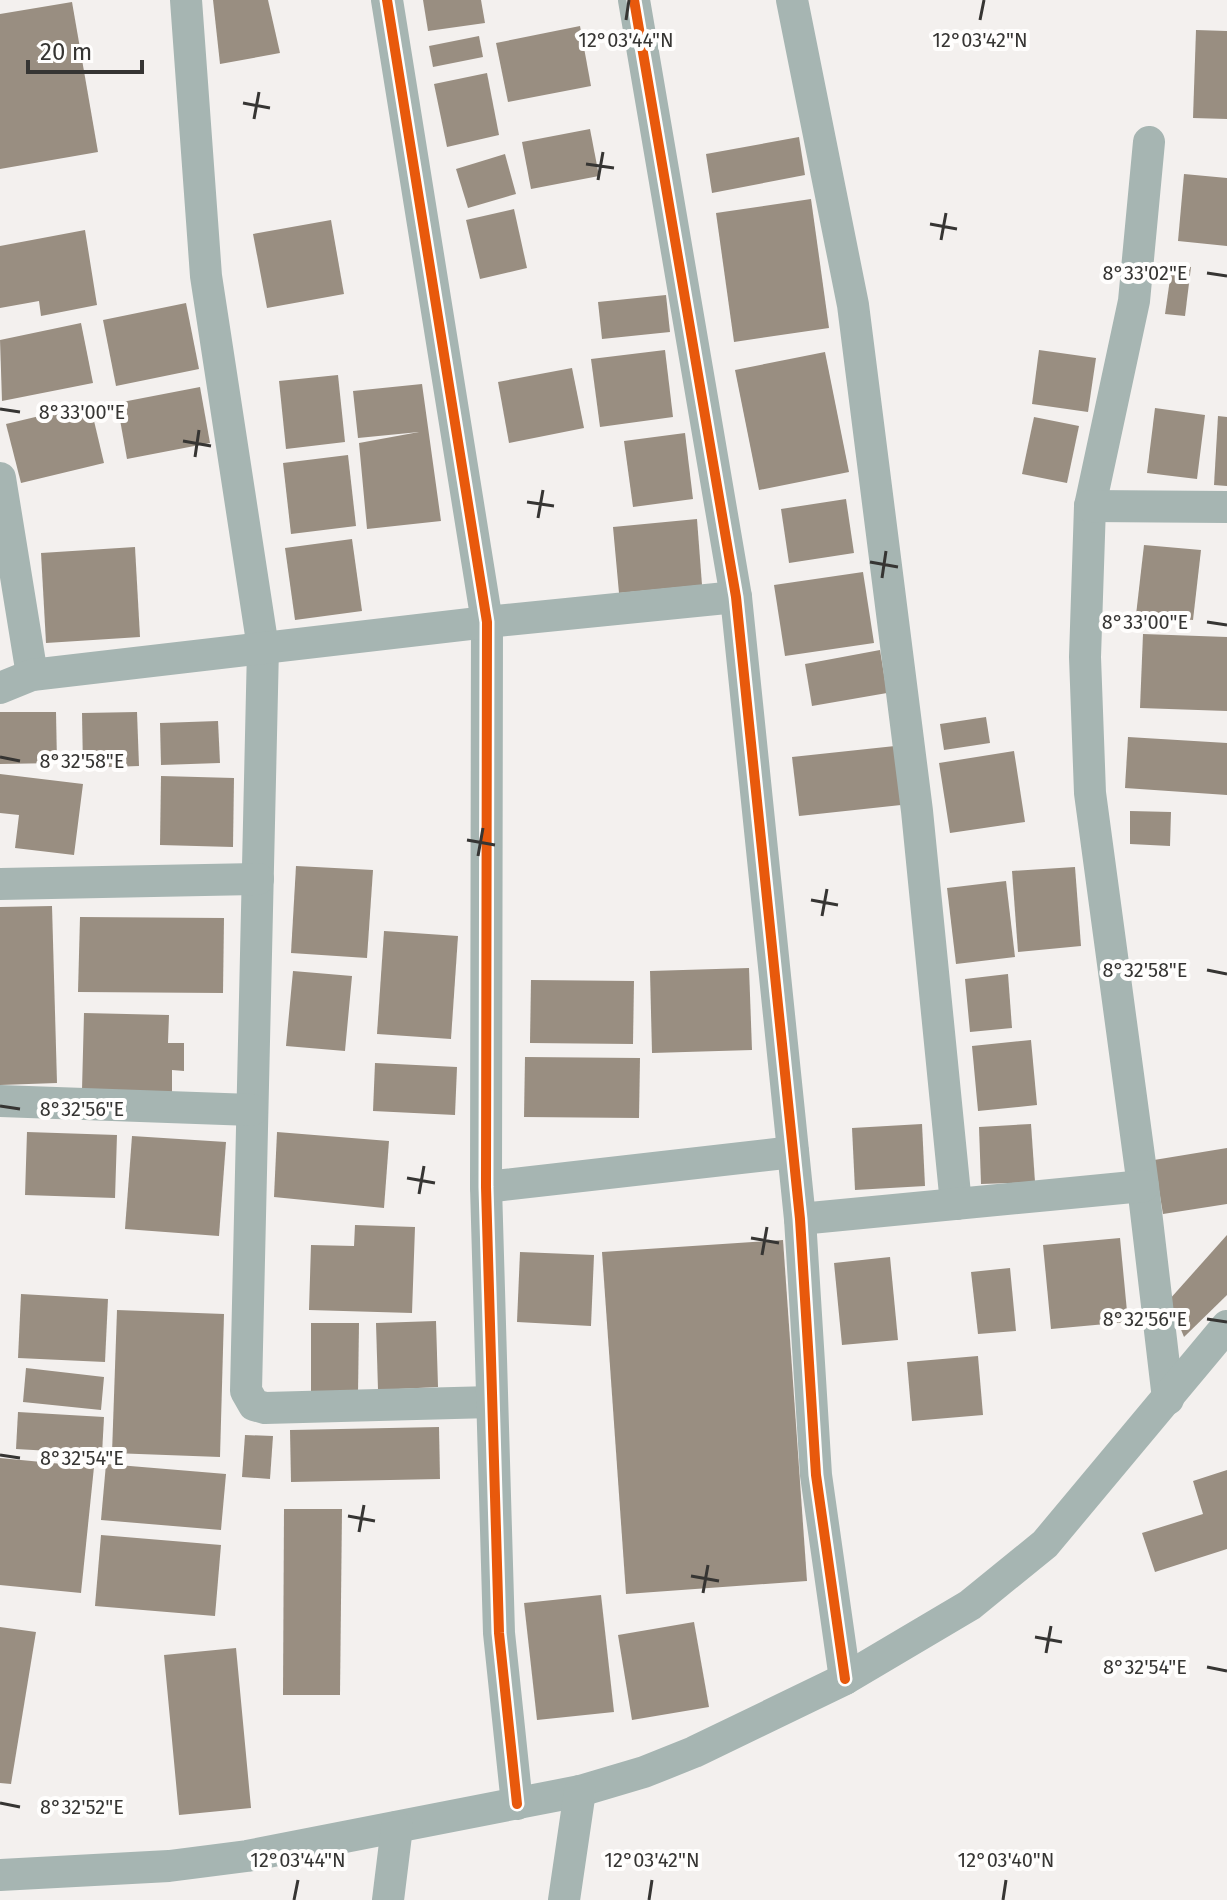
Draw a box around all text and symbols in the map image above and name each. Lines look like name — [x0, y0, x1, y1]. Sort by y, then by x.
scale bar — [28, 24, 142, 74]
text: 12°03'44"N — [578, 28, 674, 52]
text: 12°03'42"N — [932, 28, 1028, 52]
text: 20 m — [40, 38, 92, 66]
text: 8°33'02"E — [1102, 261, 1188, 285]
text: 8°33'00"E — [39, 400, 125, 424]
text: 8°33'00"E — [1102, 610, 1188, 634]
text: 8°32'58"E — [40, 749, 124, 773]
text: 8°32'58"E — [1103, 958, 1187, 982]
text: 8°32'56"E — [40, 1097, 124, 1121]
text: 8°32'56"E — [1103, 1307, 1187, 1331]
text: 8°32'54"E — [40, 1446, 124, 1470]
text: 8°32'54"E — [1103, 1655, 1187, 1679]
text: 8°32'52"E — [40, 1795, 124, 1819]
text: 12°03'44"N — [250, 1848, 346, 1872]
text: 12°03'42"N — [604, 1848, 700, 1872]
text: 12°03'40"N — [958, 1848, 1054, 1872]

